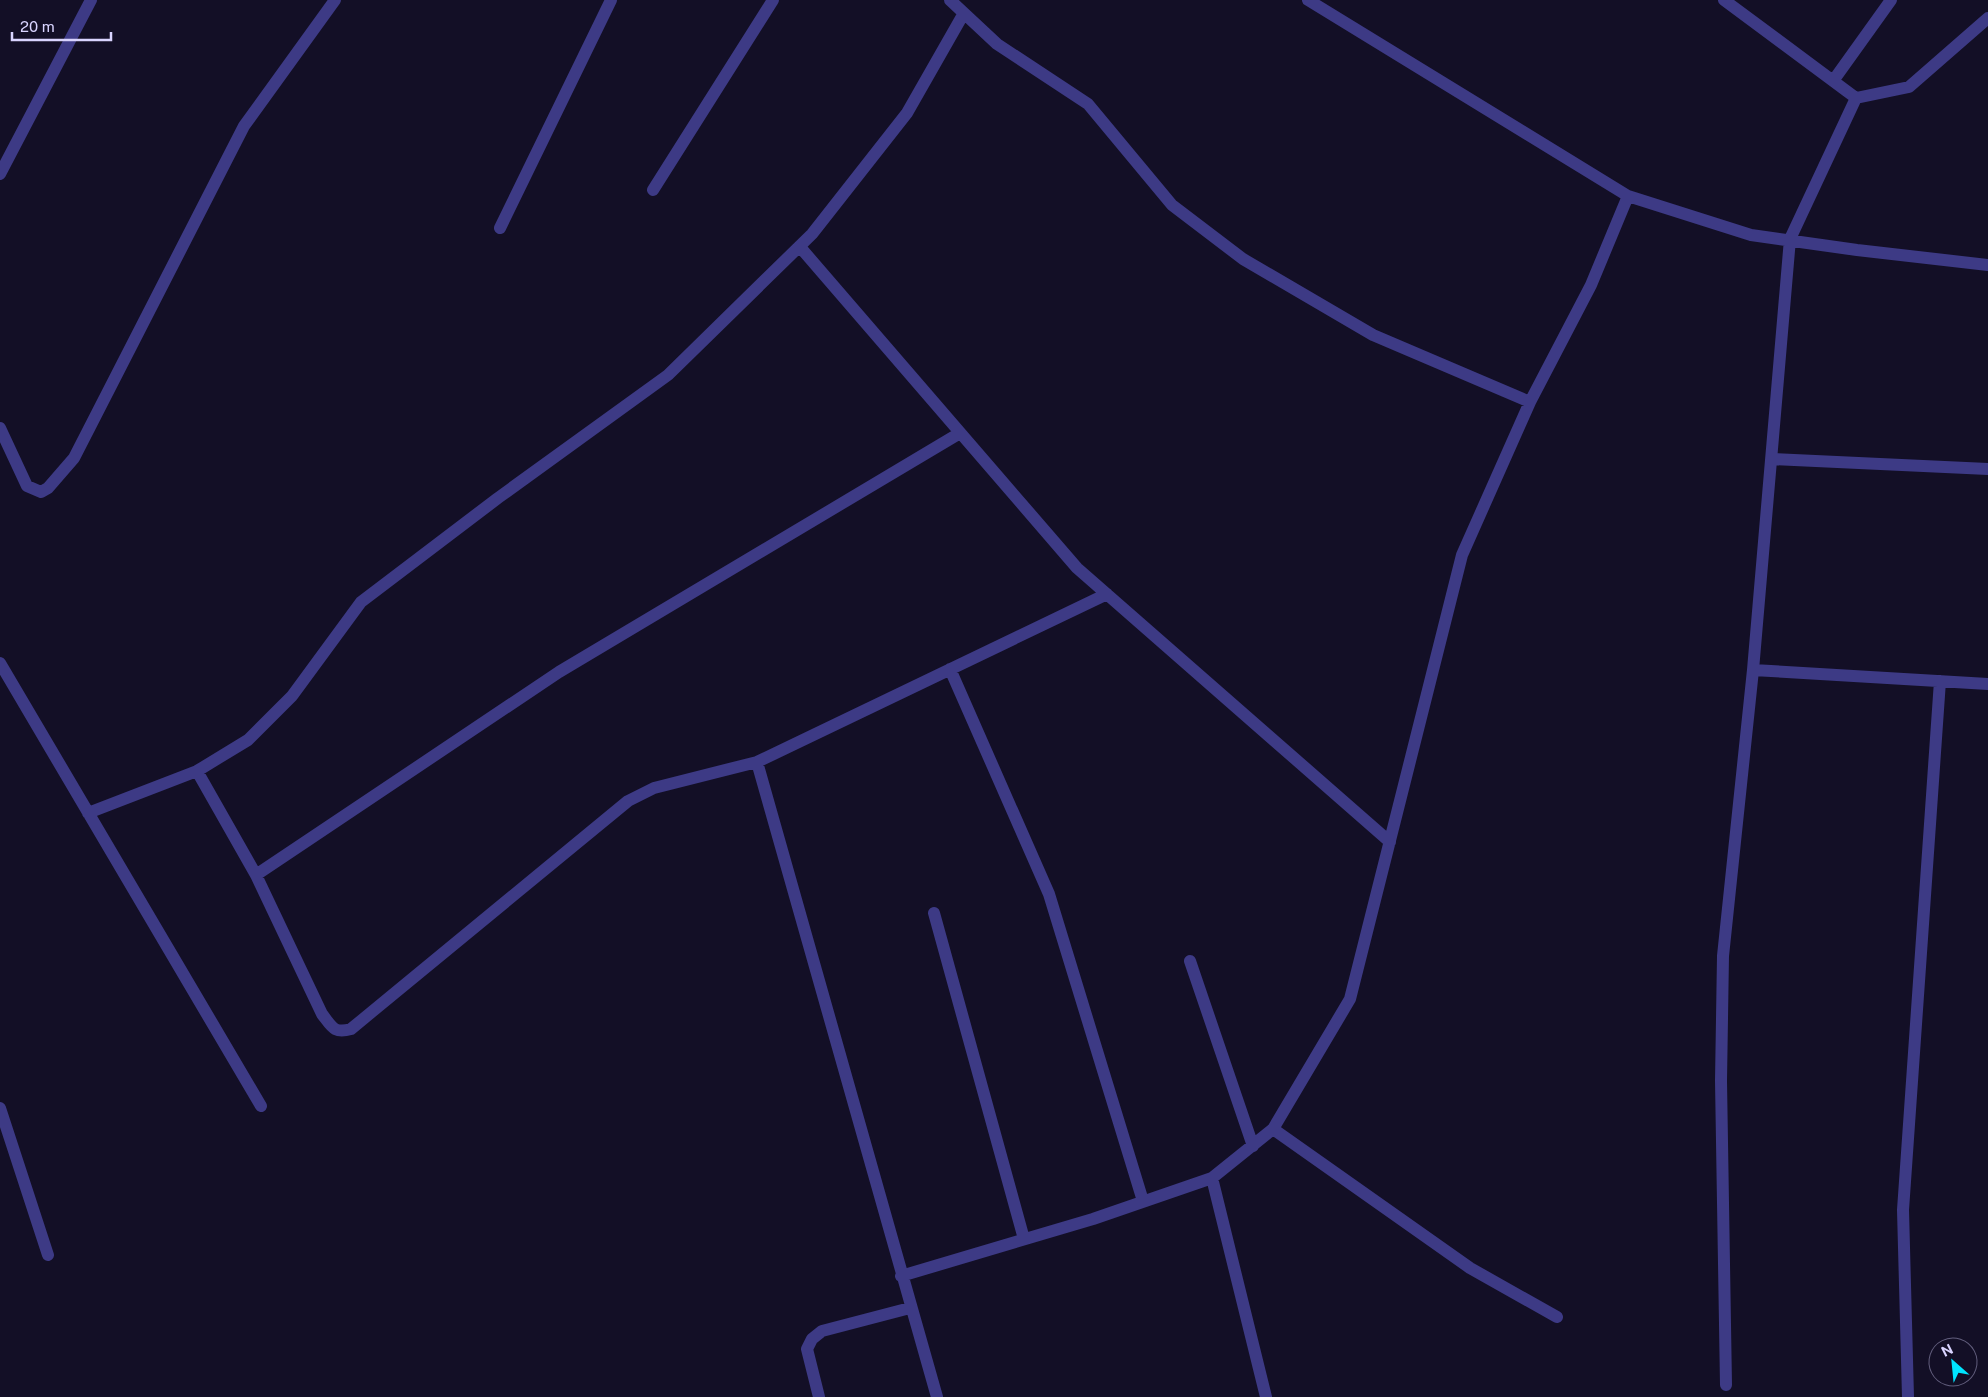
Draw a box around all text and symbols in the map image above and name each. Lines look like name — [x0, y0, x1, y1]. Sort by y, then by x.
scale bar — [12, 10, 111, 42]
text: 20 m — [20, 18, 55, 35]
north arrow — [1928, 1337, 1978, 1387]
text: N — [1939, 1341, 1956, 1360]

